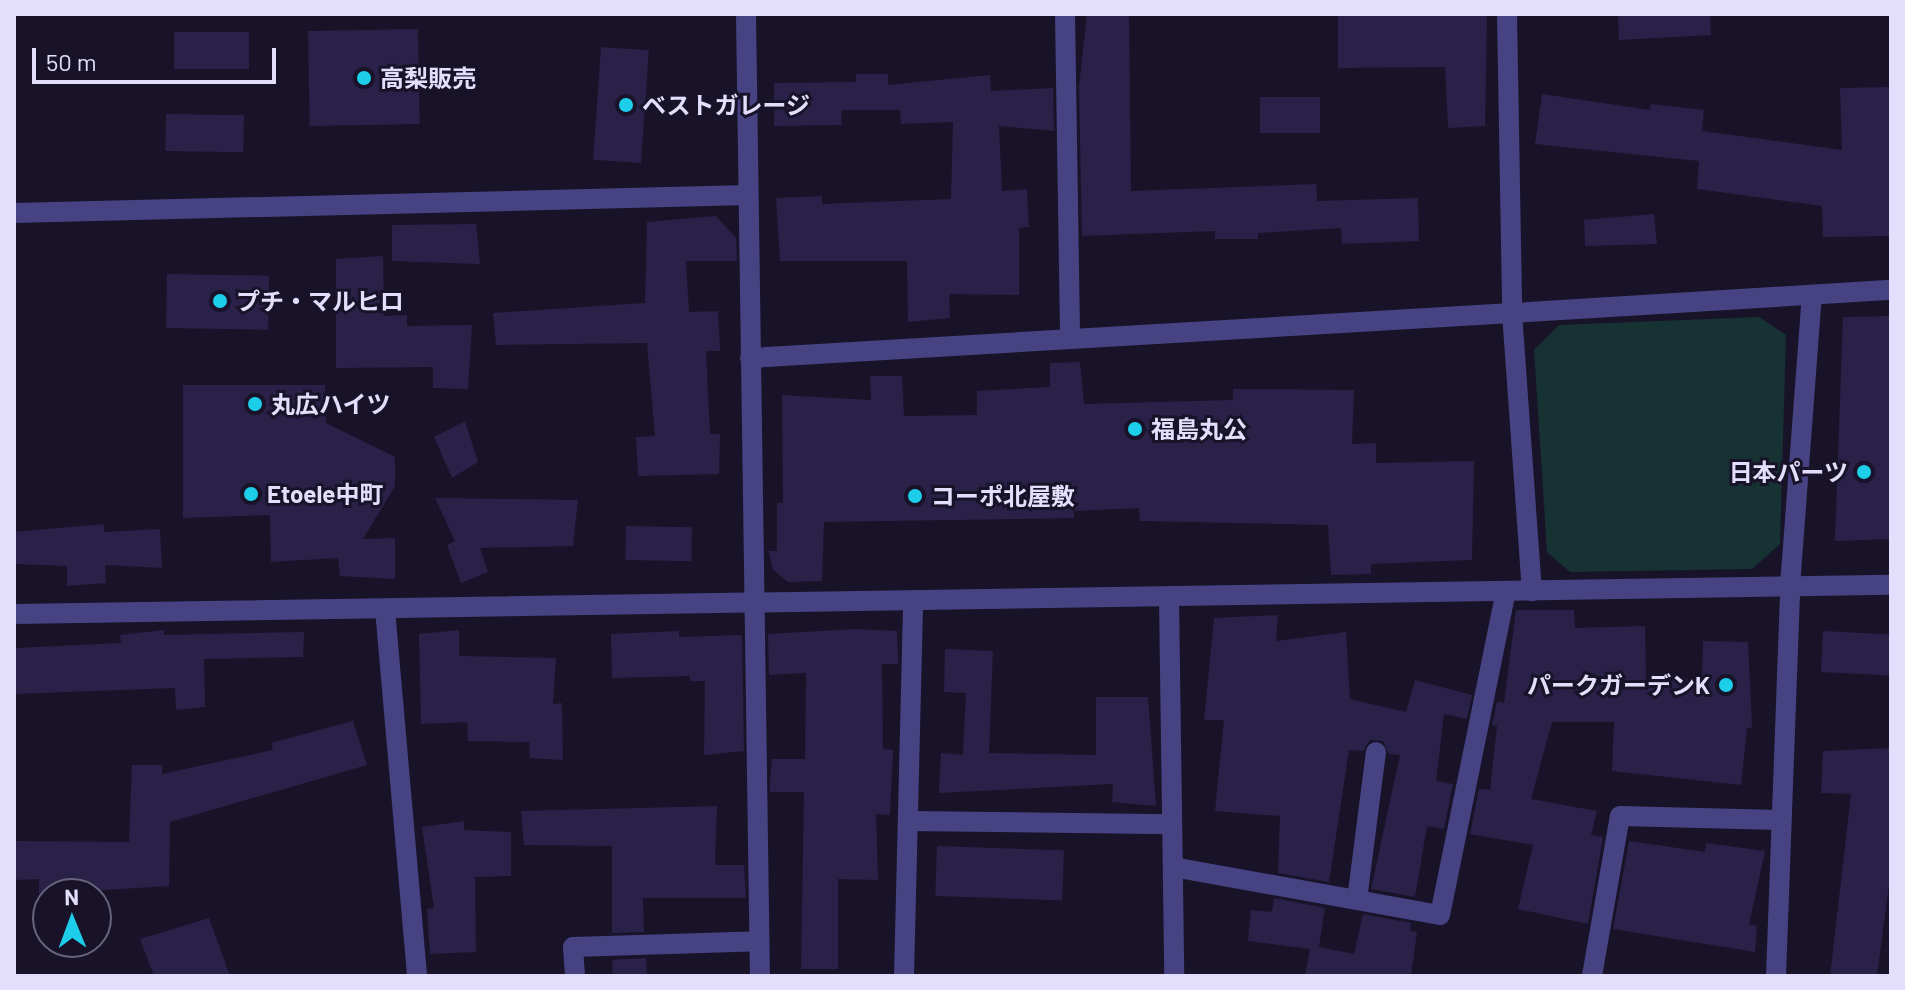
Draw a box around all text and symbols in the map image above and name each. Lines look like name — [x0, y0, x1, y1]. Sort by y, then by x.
scale bar — [36, 32, 280, 82]
text: 50 m — [46, 47, 97, 76]
place label: 高梨販売 — [380, 64, 476, 92]
marker: 高梨販売 — [355, 69, 373, 87]
place label: ベストガレージ — [642, 91, 810, 119]
marker: ベストガレージ — [617, 96, 635, 114]
place label: プチ・マルヒロ — [236, 287, 404, 315]
marker: プチ・マルヒロ — [211, 292, 229, 310]
place label: 丸広ハイツ — [271, 390, 391, 418]
marker: 丸広ハイツ — [246, 395, 264, 413]
place label: 福島丸公 — [1151, 415, 1247, 443]
marker: 福島丸公 — [1126, 420, 1144, 438]
place label: 日本パーツ — [1728, 458, 1848, 486]
marker: 日本パーツ — [1855, 463, 1873, 481]
place label: Etoele中町 — [267, 480, 383, 508]
place label: コーポ北屋敷 — [931, 482, 1075, 510]
marker: Etoele中町 — [242, 485, 260, 503]
marker: コーポ北屋敷 — [906, 487, 924, 505]
place label: パークガーデンK — [1527, 671, 1710, 699]
marker: パークガーデンK — [1717, 676, 1735, 694]
north arrow — [32, 878, 112, 958]
text: N — [64, 883, 79, 909]

